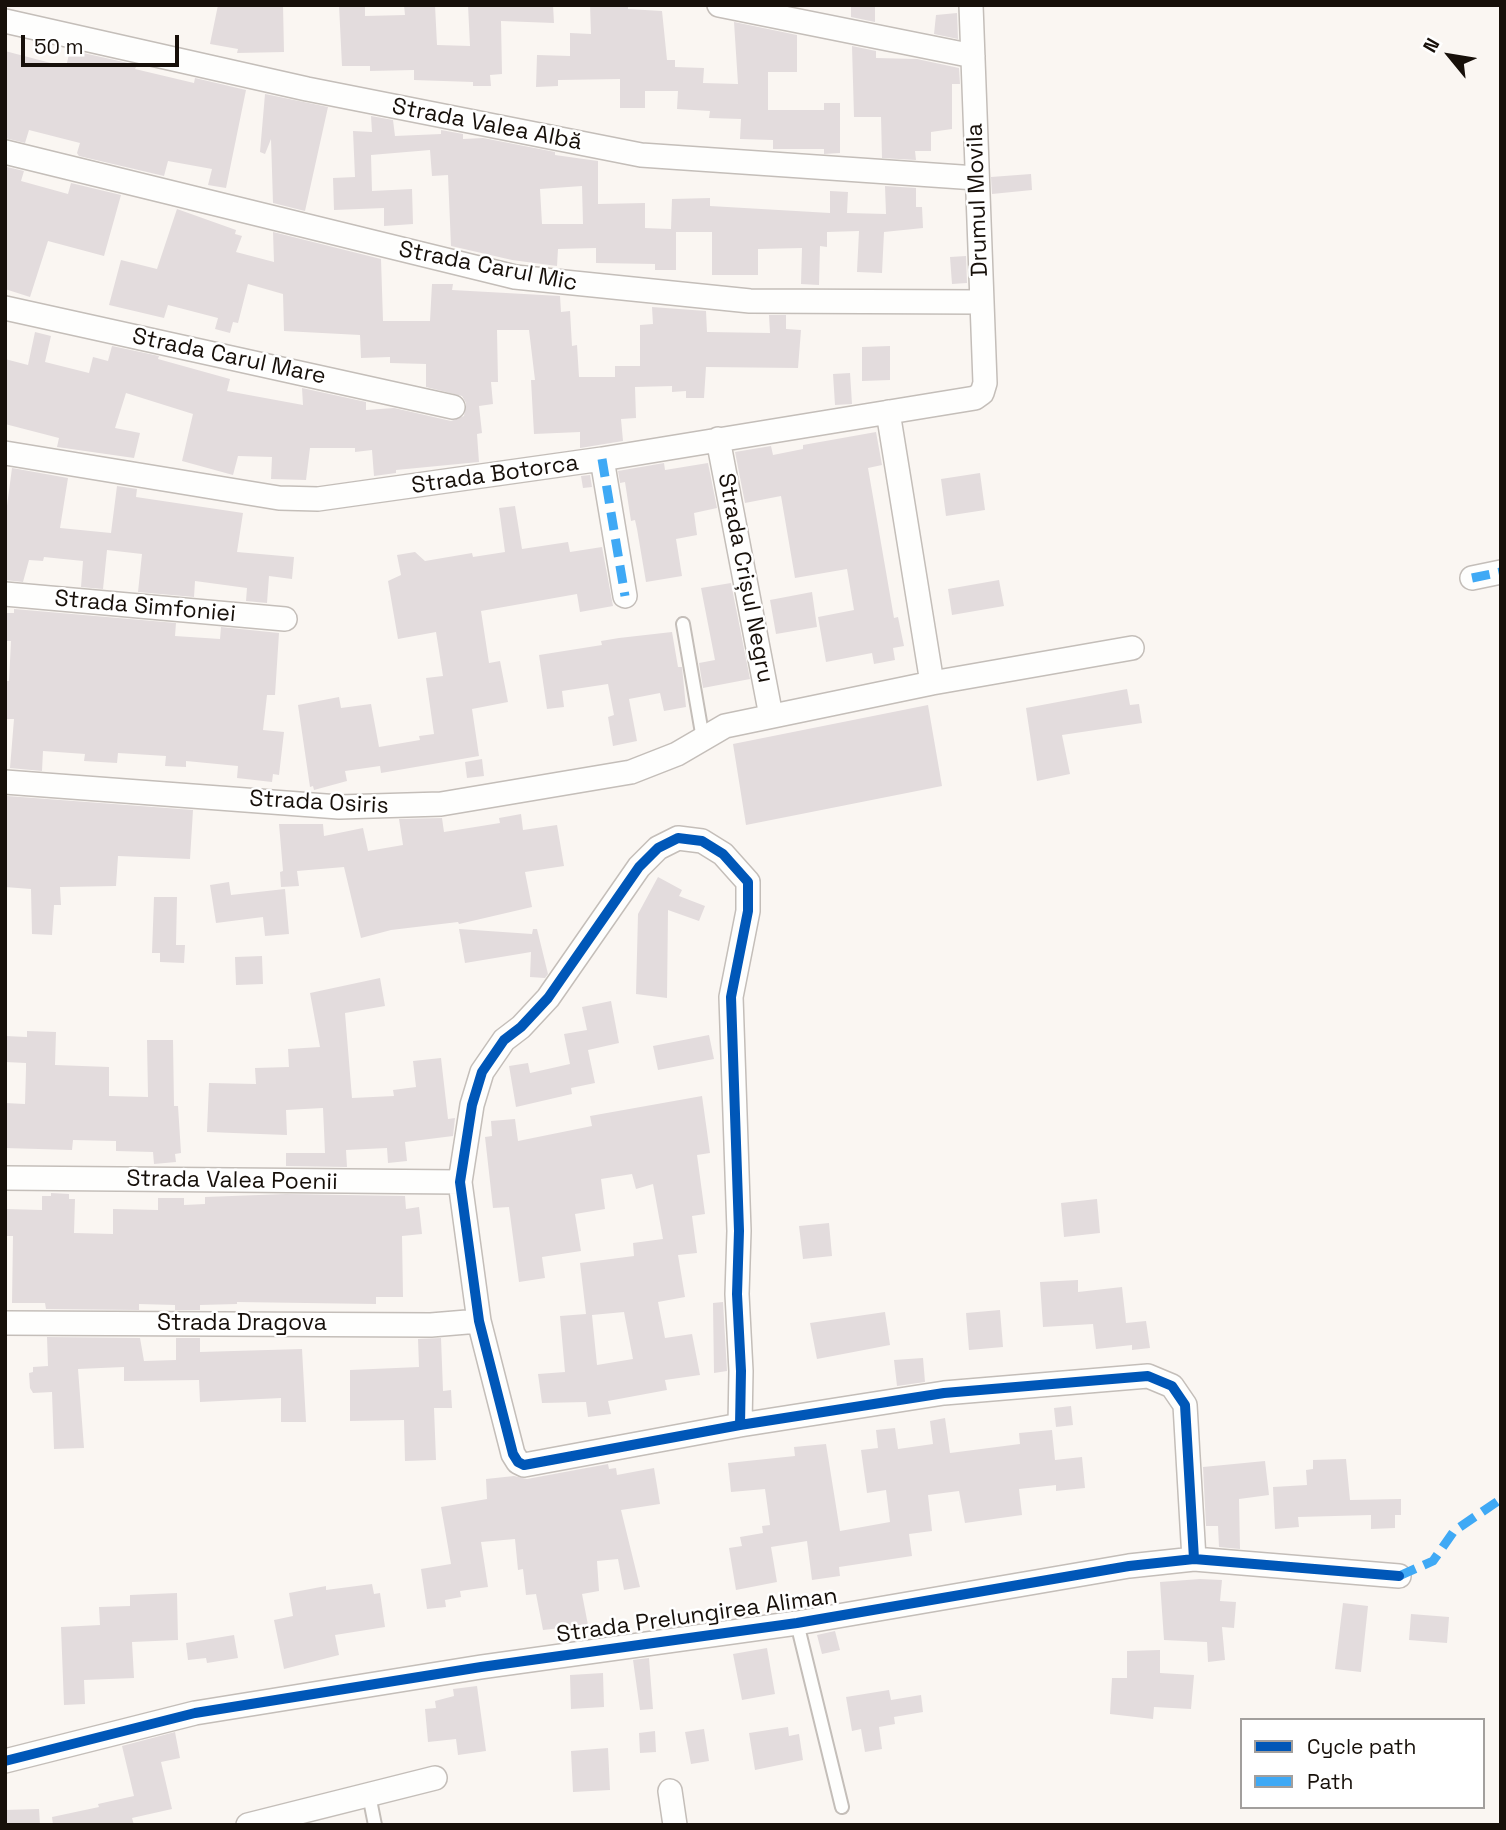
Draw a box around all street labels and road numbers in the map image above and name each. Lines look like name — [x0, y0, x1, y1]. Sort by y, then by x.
street label: Strada Valea Albă — [390, 93, 584, 157]
street label: Drumul Movila — [962, 123, 994, 277]
street label: Strada Carul Mic — [396, 236, 580, 298]
street label: Strada Carul Mare — [130, 323, 328, 391]
street label: Strada Botorca — [410, 450, 580, 500]
street label: Strada Crișul Negru — [711, 471, 779, 685]
street label: Strada Simfoniei — [53, 585, 237, 629]
street label: Strada Osiris — [249, 786, 389, 820]
street label: Strada Valea Poenii — [126, 1165, 338, 1197]
street label: Strada Dragova — [157, 1310, 327, 1338]
street label: Strada Prelungirea Aliman — [555, 1583, 839, 1649]

